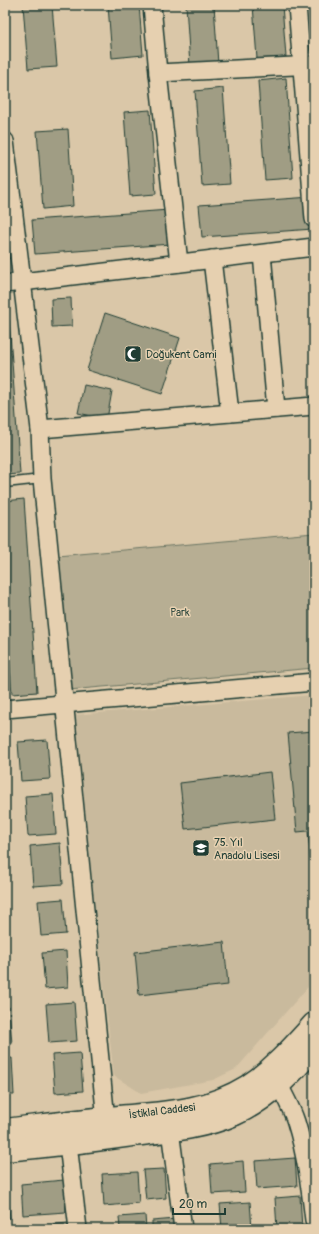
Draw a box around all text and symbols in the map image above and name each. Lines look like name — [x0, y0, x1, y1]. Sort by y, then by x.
mosque icon: Doğukent Cami — [123, 344, 143, 364]
place label: Doğukent Cami — [146, 348, 216, 361]
park label: Park — [170, 606, 190, 619]
place label: 75. Yıl Anadolu Lisesi — [214, 836, 280, 862]
school or university icon: 75. Yıl Anadolu Lisesi — [191, 838, 211, 858]
street label: İstiklal Caddesi — [128, 1100, 196, 1122]
scale bar — [173, 1190, 225, 1216]
text: 20 m — [179, 1197, 208, 1212]

